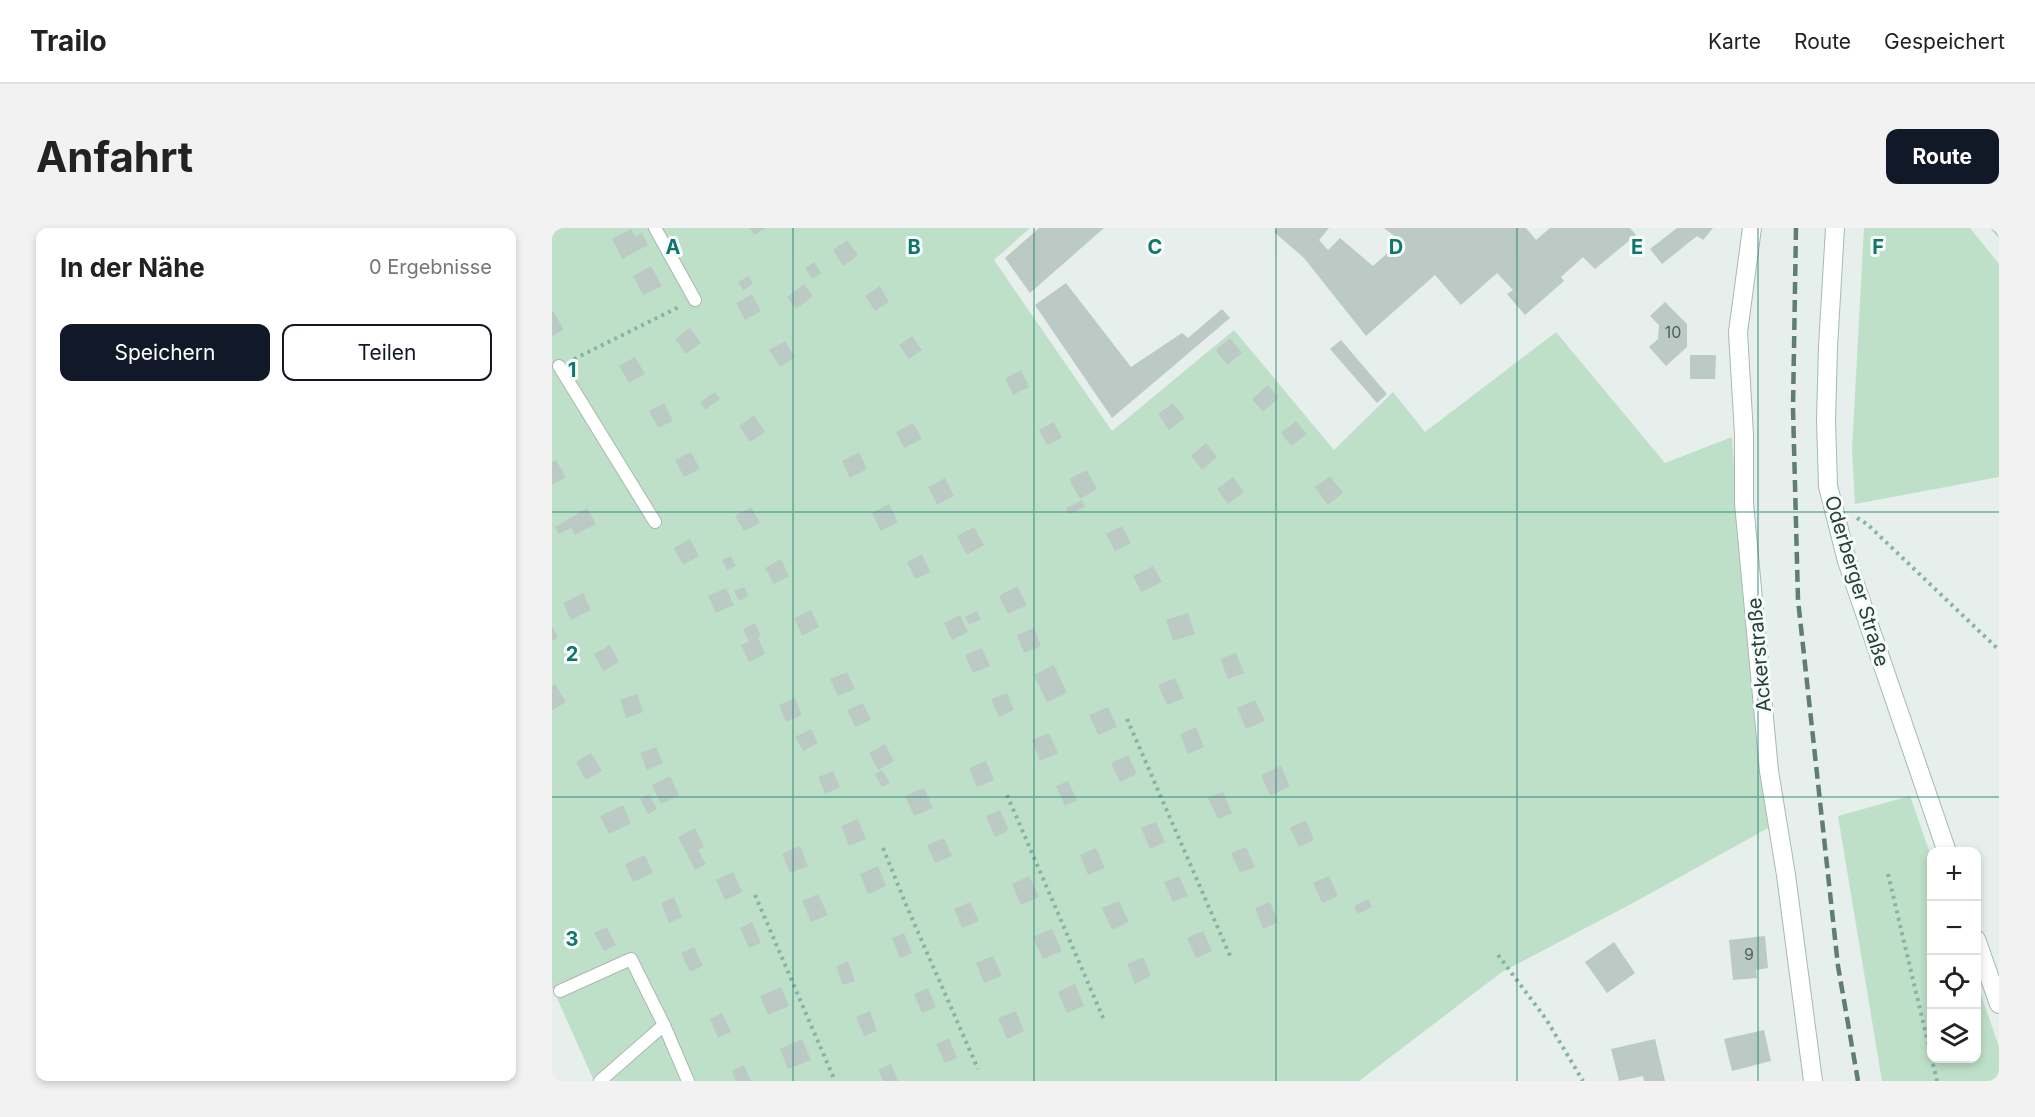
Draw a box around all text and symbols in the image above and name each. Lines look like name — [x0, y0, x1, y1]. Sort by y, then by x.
text: Trailo — [30, 24, 107, 58]
text: Karte — [1708, 29, 1761, 54]
text: Route — [1794, 29, 1851, 54]
text: Gespeichert — [1884, 29, 2005, 54]
button: Route — [1886, 129, 1999, 184]
text: Anfahrt — [36, 131, 193, 182]
text: A — [666, 235, 681, 259]
text: B — [907, 235, 921, 259]
text: C — [1148, 235, 1162, 259]
text: D — [1389, 235, 1403, 259]
text: E — [1631, 235, 1643, 259]
text: F — [1872, 235, 1884, 259]
text: In der Nähe — [60, 252, 205, 283]
text: 0 Ergebnisse — [369, 255, 492, 279]
house number: 10 — [1665, 322, 1681, 342]
button: Speichern — [60, 324, 270, 381]
button: Teilen — [282, 324, 492, 381]
text: 1 — [568, 358, 576, 382]
street label: Oderberger Straße — [1820, 493, 1894, 669]
street label: Ackerstraße — [1742, 597, 1776, 713]
text: 2 — [566, 642, 578, 666]
map controls — [1927, 847, 1981, 1063]
button: + — [1927, 847, 1981, 901]
button: − — [1927, 901, 1981, 955]
text: 3 — [566, 927, 578, 951]
house number: 9 — [1744, 944, 1754, 964]
button: locate — [1927, 955, 1981, 1009]
button: layers — [1927, 1009, 1981, 1063]

